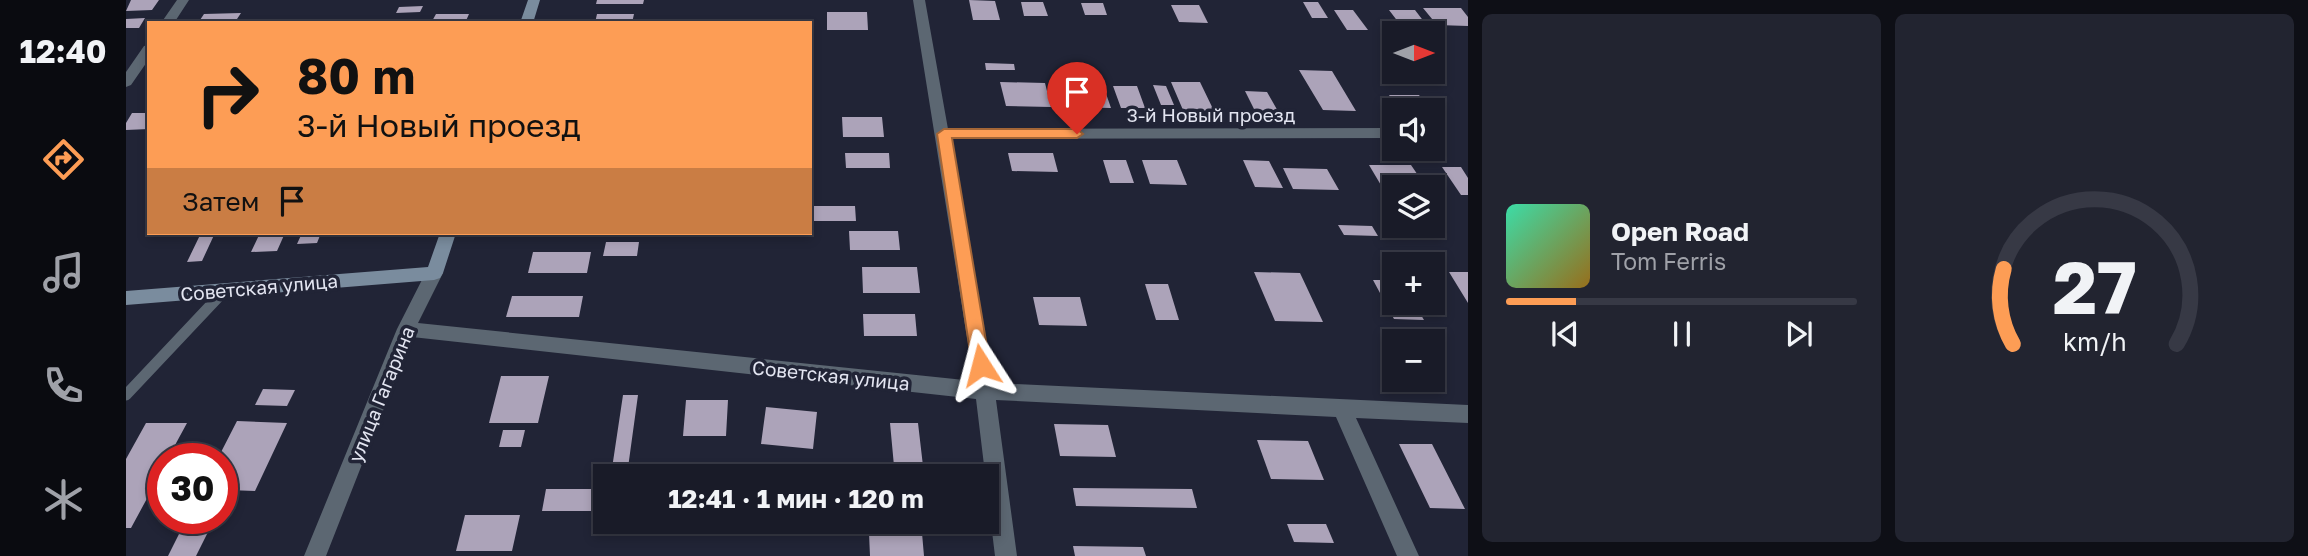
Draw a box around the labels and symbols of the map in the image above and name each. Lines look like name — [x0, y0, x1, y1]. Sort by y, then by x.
north arrow — [1382, 21, 1446, 84]
pin — [1047, 62, 1107, 134]
street label: 3-й Новый проезд — [1127, 103, 1296, 126]
street label: Советская улица — [179, 269, 339, 305]
street label: улица Гагарина — [343, 323, 419, 465]
position arrow — [944, 328, 1018, 402]
street label: Советская улица — [751, 355, 911, 395]
speed limit sign: 30 — [147, 443, 238, 534]

